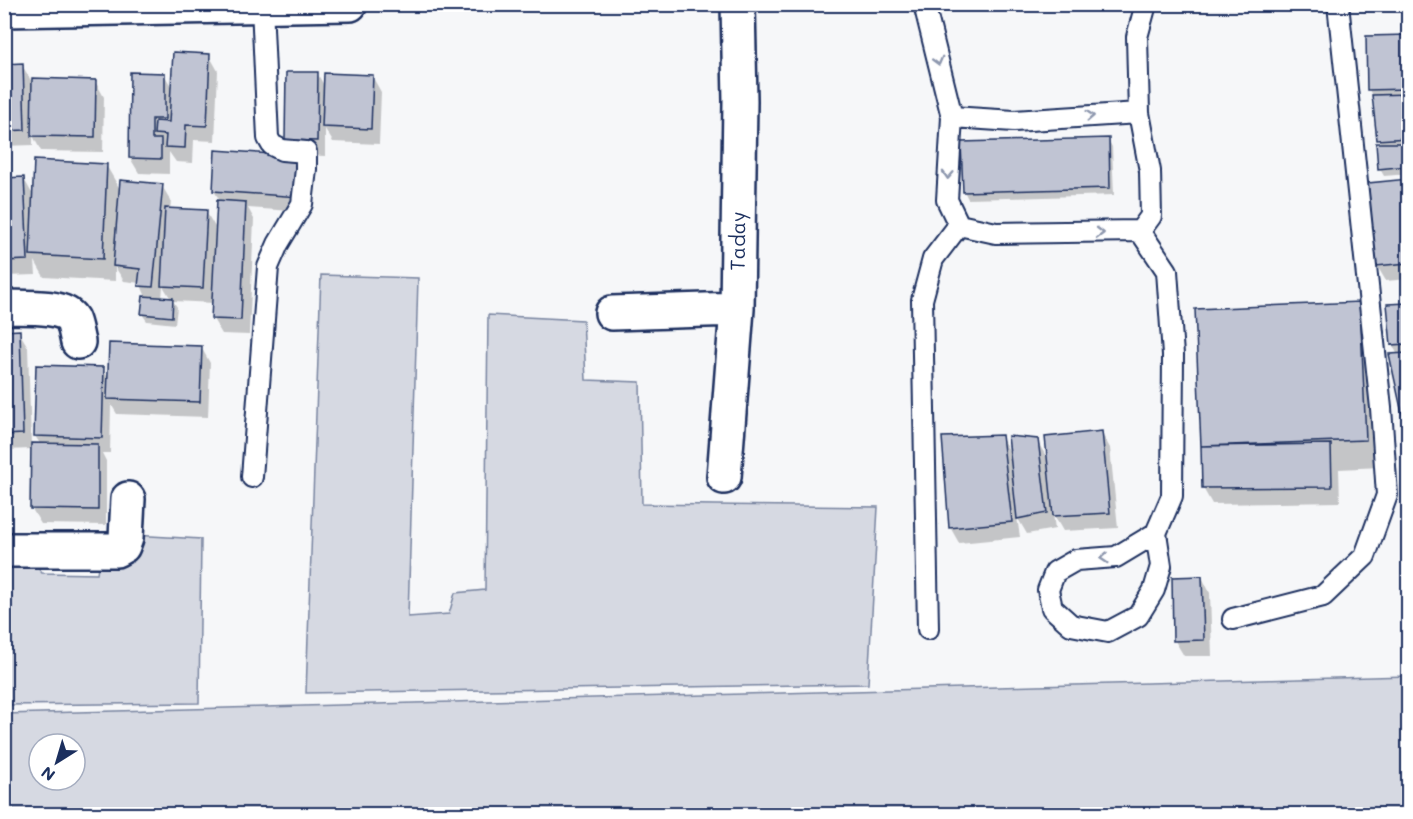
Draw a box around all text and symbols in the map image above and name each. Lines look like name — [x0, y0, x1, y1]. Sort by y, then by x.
one-way arrow — [930, 56, 943, 66]
one-way arrow — [1085, 110, 1094, 123]
one-way arrow — [942, 171, 955, 180]
street label: Taday — [723, 211, 751, 271]
one-way arrow — [1096, 227, 1105, 239]
one-way arrow — [1100, 552, 1109, 565]
north arrow — [27, 732, 87, 792]
text: N — [36, 762, 59, 786]

